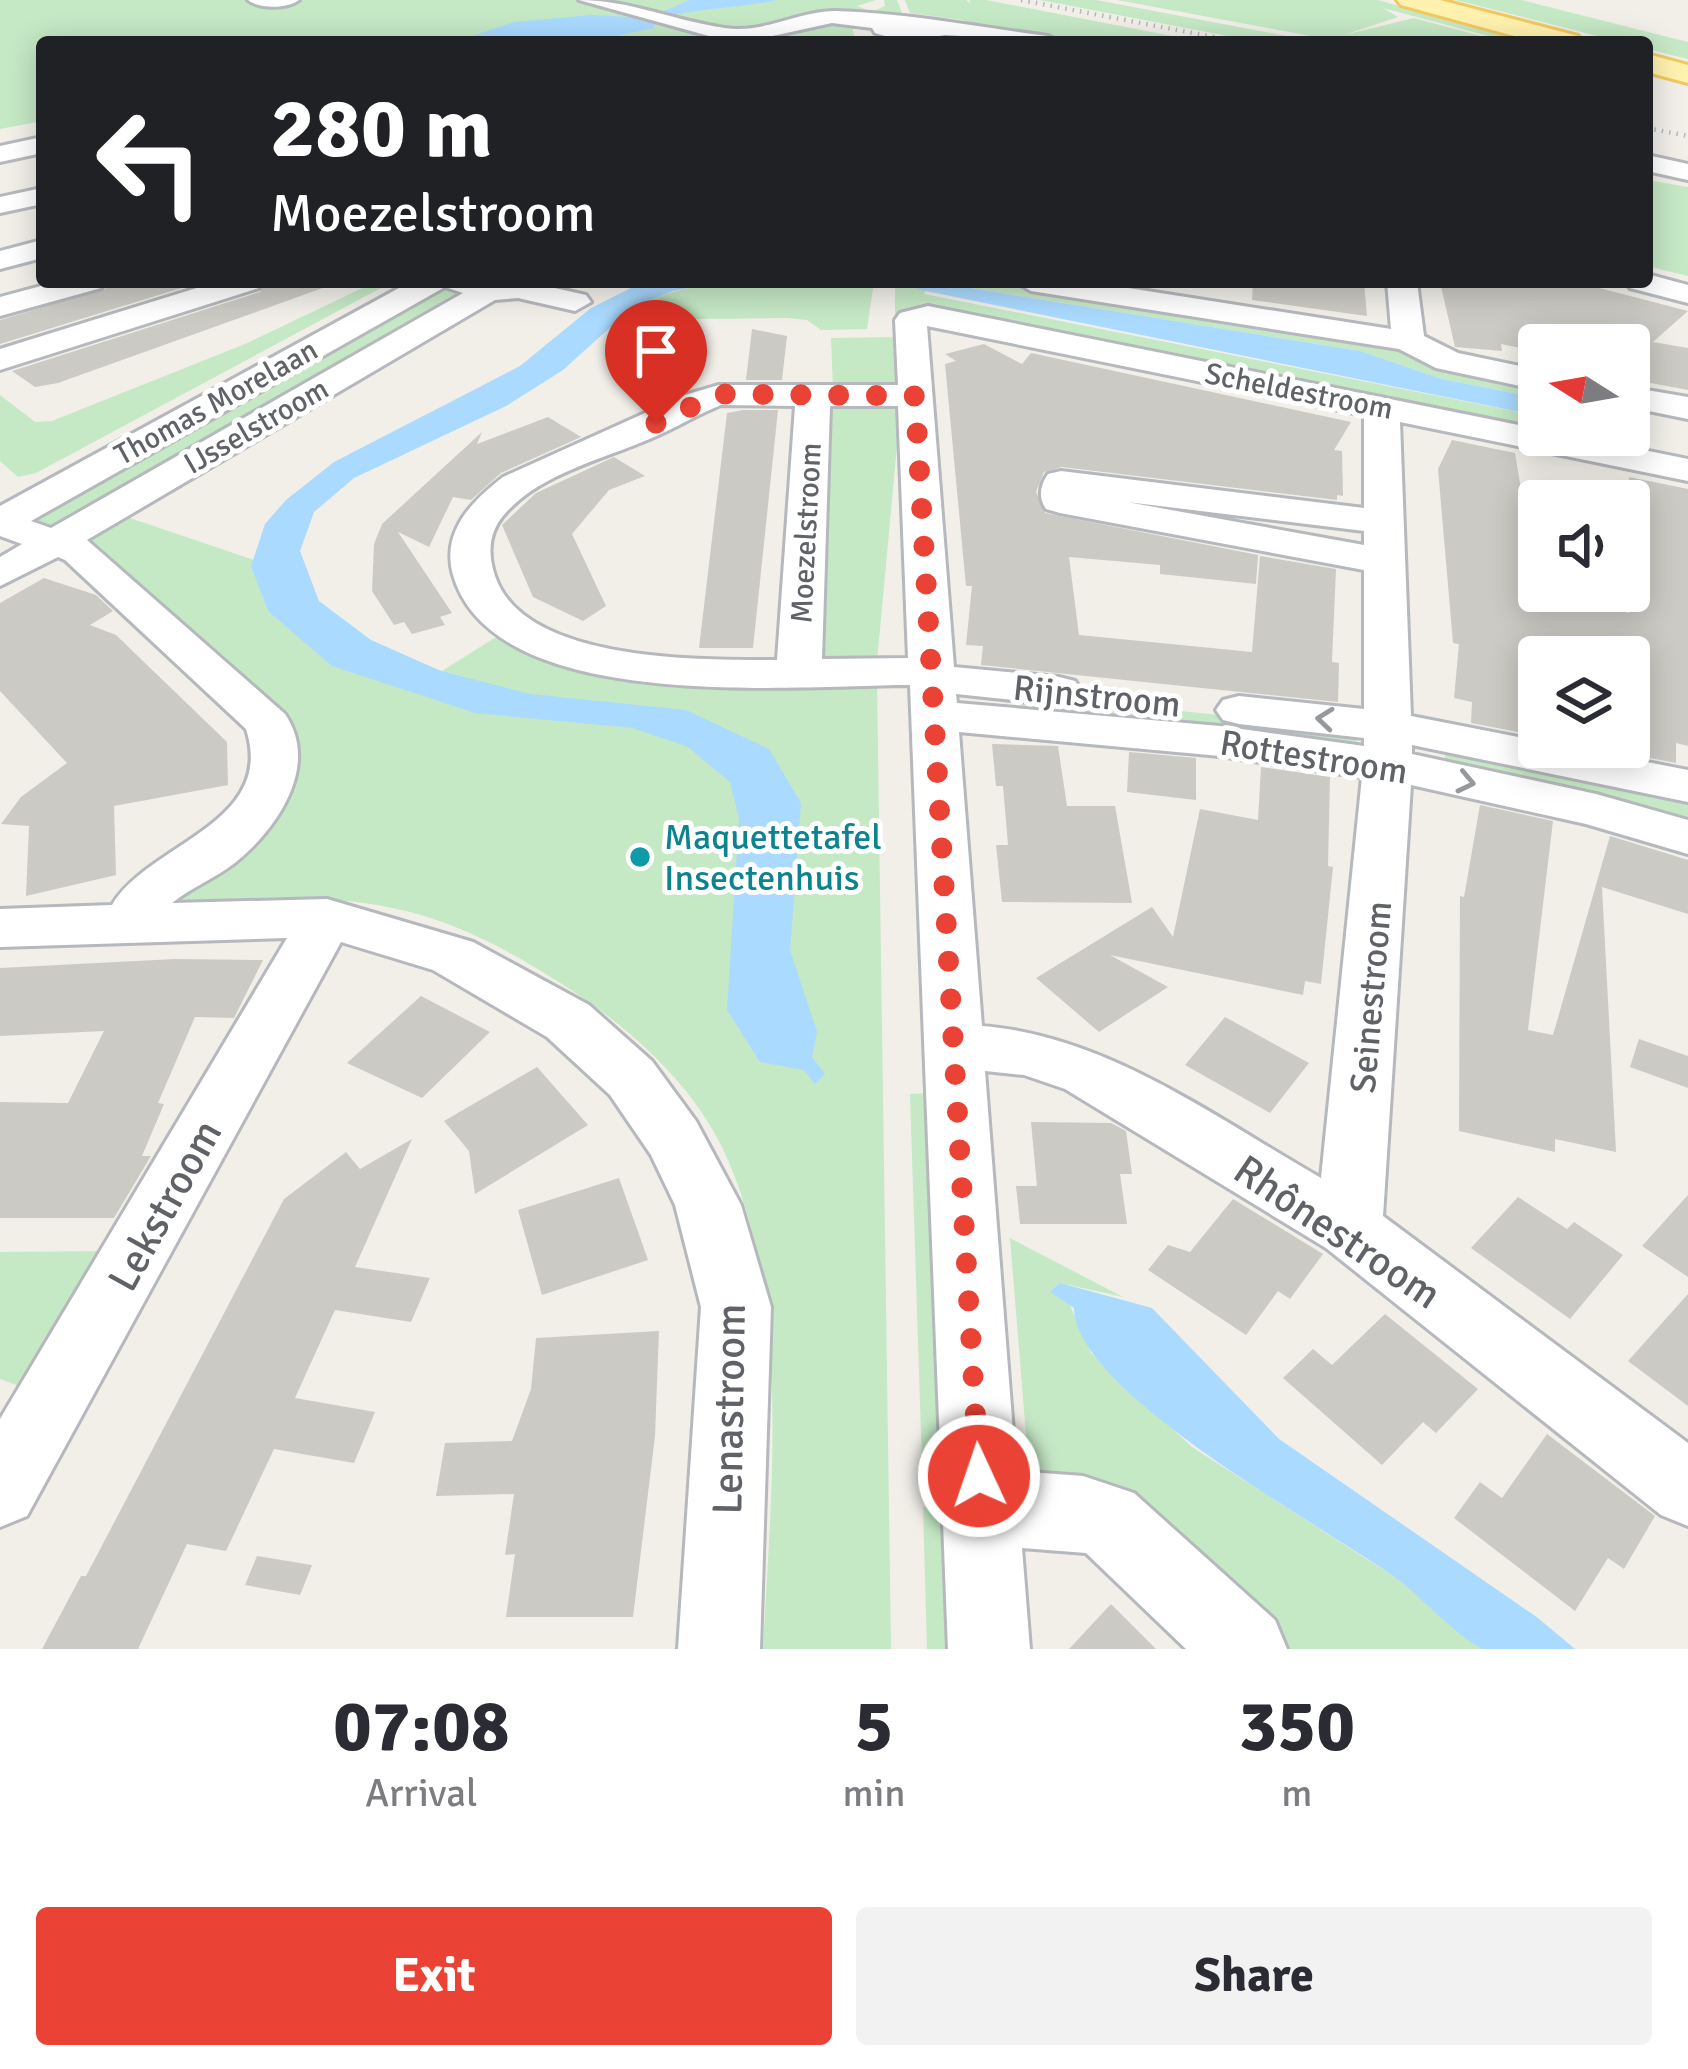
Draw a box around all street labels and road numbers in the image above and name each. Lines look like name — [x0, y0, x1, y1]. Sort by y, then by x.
street label: Thomas Morelaan — [108, 331, 324, 474]
street label: Scheldestroom — [1202, 355, 1396, 428]
street label: IJsselstroom — [177, 370, 335, 483]
street label: Moezelstroom — [783, 442, 830, 624]
street label: Rijnstroom — [1011, 665, 1183, 728]
street label: Rottestroom — [1217, 720, 1411, 795]
street label: Seinestroom — [1341, 899, 1402, 1095]
street label: Lekstroom — [97, 1111, 233, 1300]
street label: Rhônestroom — [1224, 1144, 1450, 1320]
street label: Lenastroom — [702, 1303, 757, 1515]

